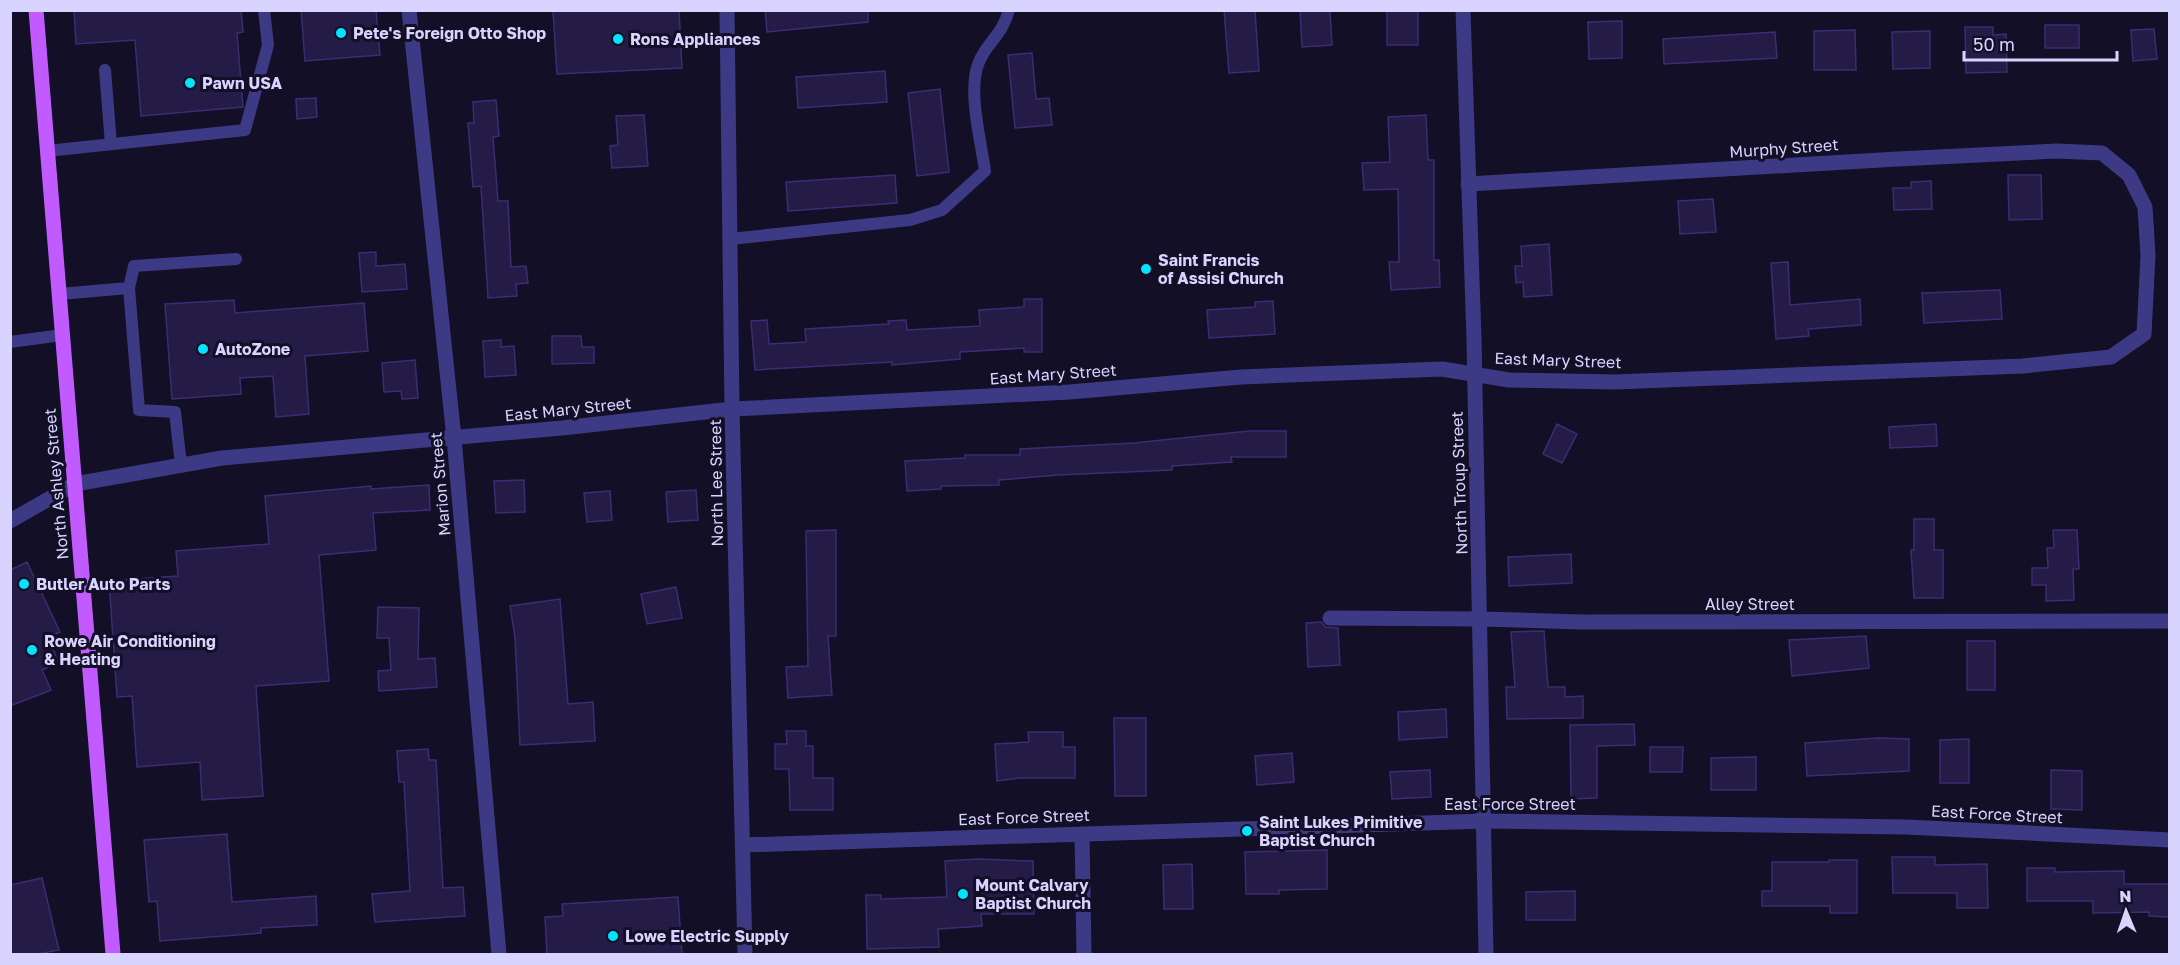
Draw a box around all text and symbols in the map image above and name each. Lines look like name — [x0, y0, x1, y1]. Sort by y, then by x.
place label: Pete's Foreign Otto Shop — [353, 23, 546, 43]
scale bar — [1964, 24, 2117, 62]
marker: Pete's Foreign Otto Shop — [334, 26, 348, 40]
place label: Rons Appliances — [630, 29, 760, 49]
marker: Rons Appliances — [611, 32, 625, 46]
text: 50 m — [1973, 33, 2015, 55]
place label: Pawn USA — [202, 73, 283, 93]
marker: Pawn USA — [183, 76, 197, 90]
street label: Murphy Street — [1729, 134, 1839, 162]
place label: Saint Francis of Assisi Church — [1158, 250, 1284, 288]
marker: Saint Francis of Assisi Church — [1139, 262, 1153, 276]
place label: AutoZone — [215, 339, 290, 359]
marker: AutoZone — [196, 342, 210, 356]
street label: East Mary Street — [1494, 348, 1622, 372]
street label: East Mary Street — [989, 360, 1117, 388]
street label: East Mary Street — [504, 392, 632, 426]
street label: North Ashley Street — [39, 408, 73, 560]
street label: North Troup Street — [1447, 411, 1471, 555]
street label: North Lee Street — [705, 419, 727, 547]
street label: Marion Street — [425, 431, 455, 537]
place label: Butler Auto Parts — [36, 574, 171, 594]
marker: Butler Auto Parts — [17, 577, 31, 591]
street label: Alley Street — [1705, 594, 1795, 614]
place label: Rowe Air Conditioning & Heating — [44, 631, 216, 669]
marker: Rowe Air Conditioning & Heating — [25, 643, 39, 657]
street label: East Force Street — [1444, 794, 1576, 814]
street label: East Force Street — [1931, 801, 2063, 827]
street label: East Force Street — [958, 805, 1090, 829]
place label: Saint Lukes Primitive Baptist Church — [1259, 812, 1423, 850]
marker: Saint Lukes Primitive Baptist Church — [1240, 824, 1254, 838]
place label: Mount Calvary Baptist Church — [975, 875, 1091, 913]
north arrow — [2096, 881, 2156, 941]
text: N — [2119, 886, 2132, 906]
marker: Mount Calvary Baptist Church — [956, 887, 970, 901]
place label: Lowe Electric Supply — [625, 926, 789, 946]
marker: Lowe Electric Supply — [606, 929, 620, 943]

